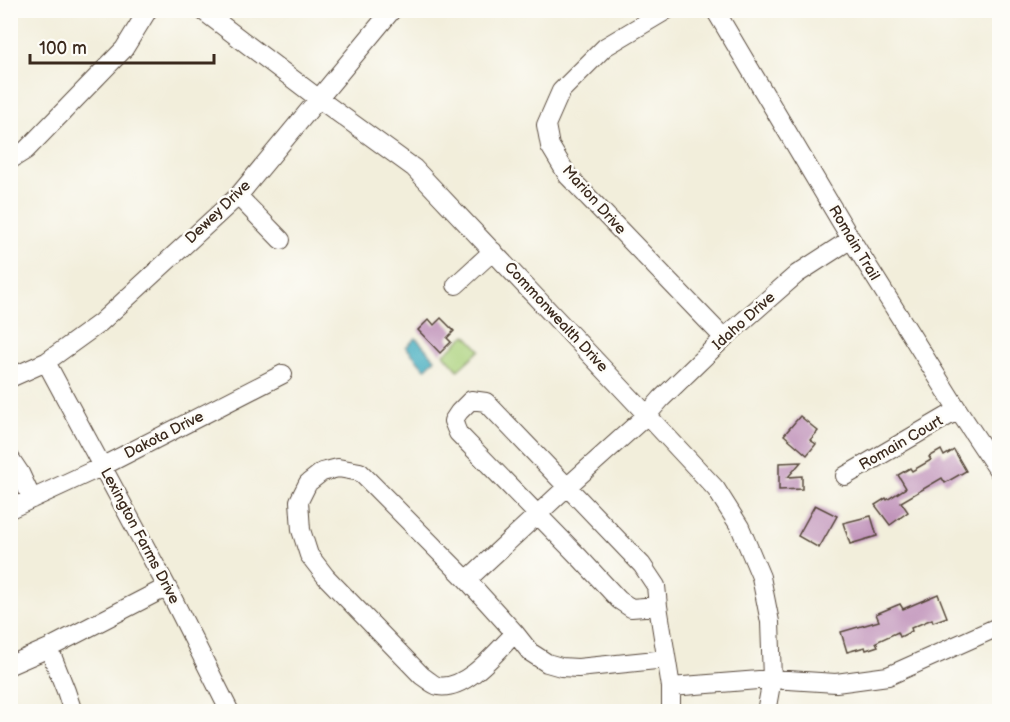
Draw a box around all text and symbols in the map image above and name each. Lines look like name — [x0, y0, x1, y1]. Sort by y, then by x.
scale bar — [30, 27, 214, 65]
text: 100 m — [39, 38, 87, 59]
street label: Marion Drive — [558, 161, 630, 239]
street label: Dewey Drive — [181, 176, 255, 248]
street label: Romain Trail — [824, 202, 884, 284]
street label: Commonwealth Drive — [500, 258, 612, 376]
street label: Idaho Drive — [709, 288, 779, 354]
street label: Dakota Drive — [121, 407, 207, 463]
street label: Romain Court — [856, 411, 947, 475]
street label: Lexington Farms Drive — [96, 465, 184, 607]

